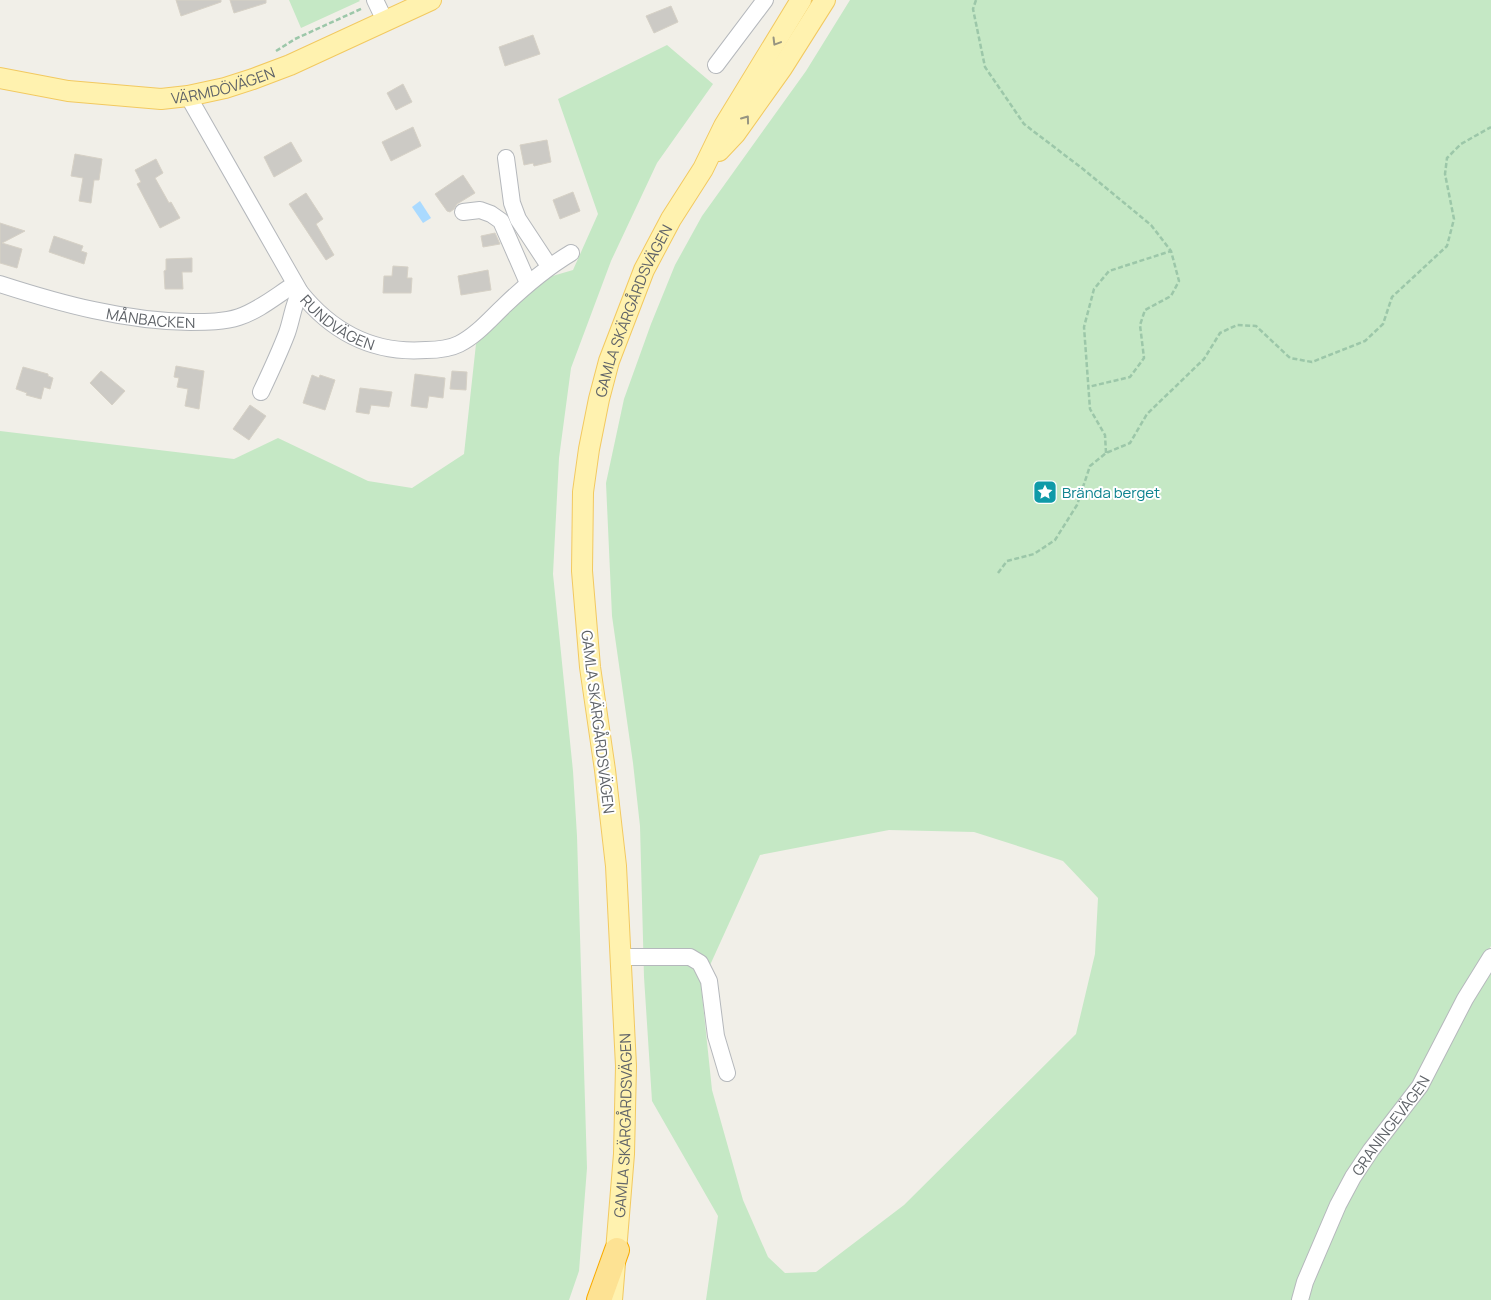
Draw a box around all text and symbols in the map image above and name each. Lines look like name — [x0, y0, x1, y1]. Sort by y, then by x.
one-way arrow — [773, 37, 783, 46]
street label: VÄRMDÖVÄGEN — [170, 61, 278, 108]
one-way arrow — [740, 115, 749, 125]
street label: GAMLA SKÄRGÅRDSVÄGEN — [589, 221, 677, 399]
street label: RUNDVÄGEN — [296, 290, 378, 355]
street label: MÅNBACKEN — [105, 302, 195, 333]
place icon: Brända berget — [1032, 479, 1058, 505]
place label: Brända berget — [1062, 482, 1160, 503]
street label: GAMLA SKÄRGÅRDSVÄGEN — [576, 629, 620, 815]
street label: GAMLA SKÄRGÅRDSVÄGEN — [608, 1033, 637, 1218]
street label: GRANINGEVÄGEN — [1347, 1072, 1434, 1179]

